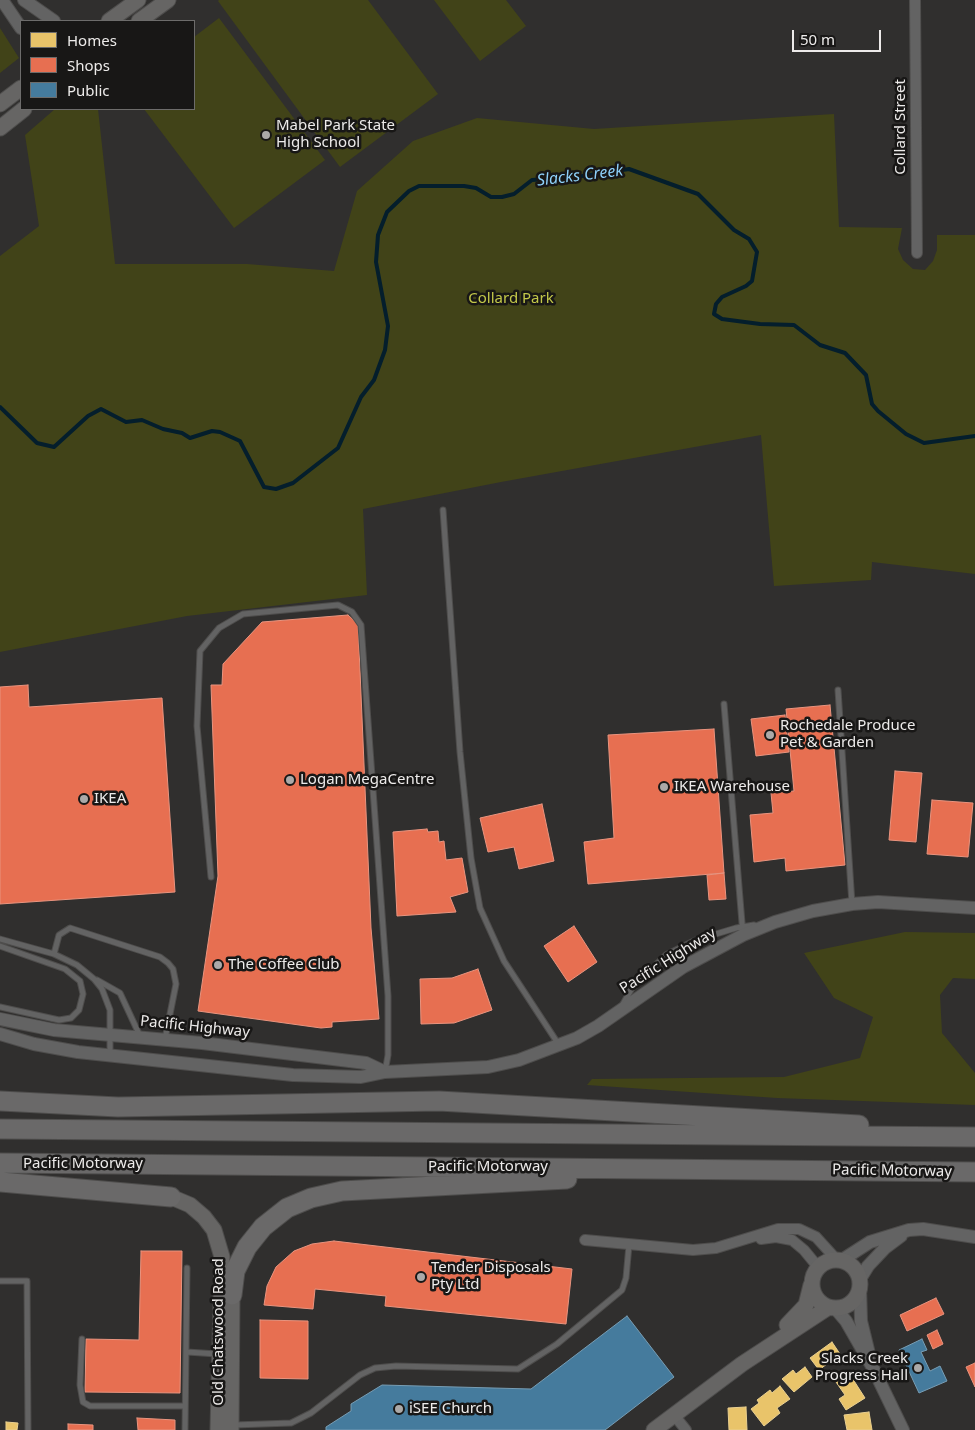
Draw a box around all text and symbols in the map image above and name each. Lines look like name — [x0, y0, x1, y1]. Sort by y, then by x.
legend — [20, 20, 195, 110]
scale bar — [795, 20, 884, 52]
text: 50 m — [800, 29, 835, 49]
text: Homes — [67, 30, 117, 50]
text: Shops — [67, 55, 110, 75]
street label: Collard Street — [892, 79, 910, 175]
text: Public — [67, 80, 110, 100]
place label: Mabel Park State High School — [276, 117, 395, 152]
marker: Mabel Park State High School — [260, 129, 272, 141]
water label: Slacks Creek — [536, 161, 624, 191]
park label: Collard Park — [468, 290, 554, 308]
place label: Rochedale Produce Pet & Garden — [780, 717, 915, 752]
marker: Rochedale Produce Pet & Garden — [764, 729, 776, 741]
place label: Logan MegaCentre — [300, 771, 434, 789]
marker: Logan MegaCentre — [284, 774, 296, 786]
place label: IKEA Warehouse — [674, 778, 790, 796]
marker: IKEA Warehouse — [658, 781, 670, 793]
place label: IKEA — [94, 790, 126, 808]
marker: IKEA — [78, 793, 90, 805]
street label: Pacific Highway — [617, 924, 719, 998]
place label: The Coffee Club — [228, 956, 340, 974]
marker: The Coffee Club — [212, 959, 224, 971]
street label: Pacific Highway — [139, 1012, 251, 1042]
street label: Pacific Motorway — [23, 1155, 143, 1173]
street label: Pacific Motorway — [428, 1158, 548, 1176]
street label: Pacific Motorway — [832, 1161, 952, 1181]
street label: Old Chatswood Road — [210, 1258, 228, 1406]
place label: Tender Disposals Pty Ltd — [431, 1259, 551, 1294]
marker: Tender Disposals Pty Ltd — [415, 1271, 427, 1283]
place label: Slacks Creek Progress Hall — [815, 1350, 908, 1385]
marker: Slacks Creek Progress Hall — [912, 1362, 924, 1374]
place label: iSEE Church — [409, 1400, 492, 1418]
marker: iSEE Church — [393, 1403, 405, 1415]

